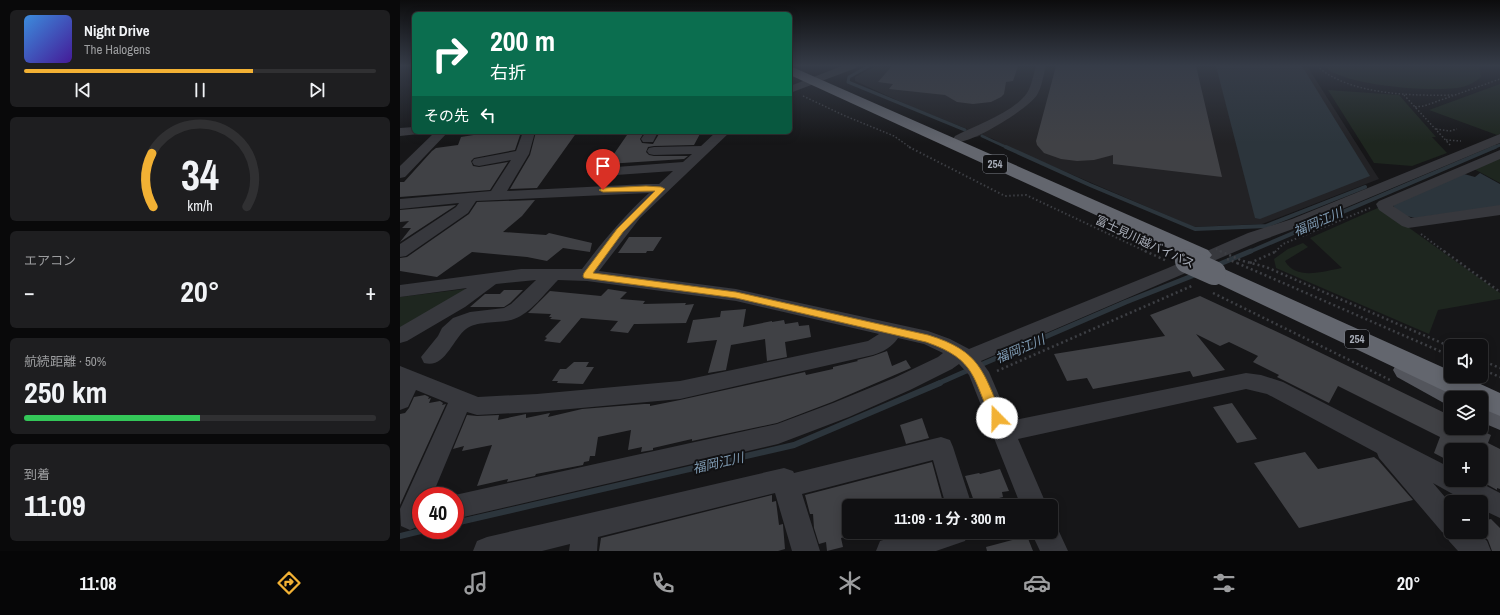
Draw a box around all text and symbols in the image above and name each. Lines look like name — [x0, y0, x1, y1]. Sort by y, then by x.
text: Night Drive — [84, 20, 150, 41]
text: 200 m — [490, 22, 555, 60]
icon: right — [424, 28, 476, 80]
text: The Halogens — [84, 41, 150, 58]
text: 右折 — [490, 60, 526, 85]
icon: previous — [72, 79, 94, 101]
icon: pause — [189, 79, 211, 101]
icon: next — [306, 79, 328, 101]
icon: left — [477, 104, 499, 126]
text: その先 — [424, 105, 469, 126]
text: 34 — [181, 147, 219, 203]
pin — [586, 149, 620, 190]
icon: arrive — [592, 155, 614, 177]
road number: 254 — [983, 155, 1007, 173]
text: km/h — [187, 195, 213, 214]
water label: 福岡江川 — [1291, 203, 1347, 240]
street label: 富士見川越バイパス — [1093, 212, 1197, 272]
text: エアコン — [24, 252, 76, 269]
text: 20° — [180, 271, 220, 311]
text: − — [24, 277, 35, 307]
text: + — [365, 277, 376, 307]
water label: 福岡江川 — [993, 330, 1049, 367]
road number: 254 — [1345, 330, 1369, 348]
map controls — [1444, 339, 1488, 539]
button: sound — [1444, 339, 1488, 383]
text: 航続距離 · 50% — [24, 353, 106, 370]
text: 250 km — [24, 372, 107, 412]
button: layers — [1444, 391, 1488, 435]
position arrow — [976, 397, 1018, 439]
button: + — [1444, 443, 1488, 487]
water label: 福岡江川 — [691, 448, 747, 477]
text: 到着 — [24, 466, 50, 483]
text: 11:09 — [24, 485, 86, 525]
speed limit sign: 40 — [412, 487, 464, 539]
button: − — [1444, 495, 1488, 539]
text: 11:09 · 1 分 · 300 m — [894, 508, 1006, 529]
icon: directions — [275, 569, 303, 597]
icon: music — [462, 569, 490, 597]
icon: phone — [649, 569, 677, 597]
icon: climate — [836, 569, 864, 597]
icon: car — [1023, 569, 1051, 597]
icon: filters — [1210, 569, 1238, 597]
text: 11:08 — [79, 571, 116, 596]
text: 20° — [1397, 571, 1420, 596]

